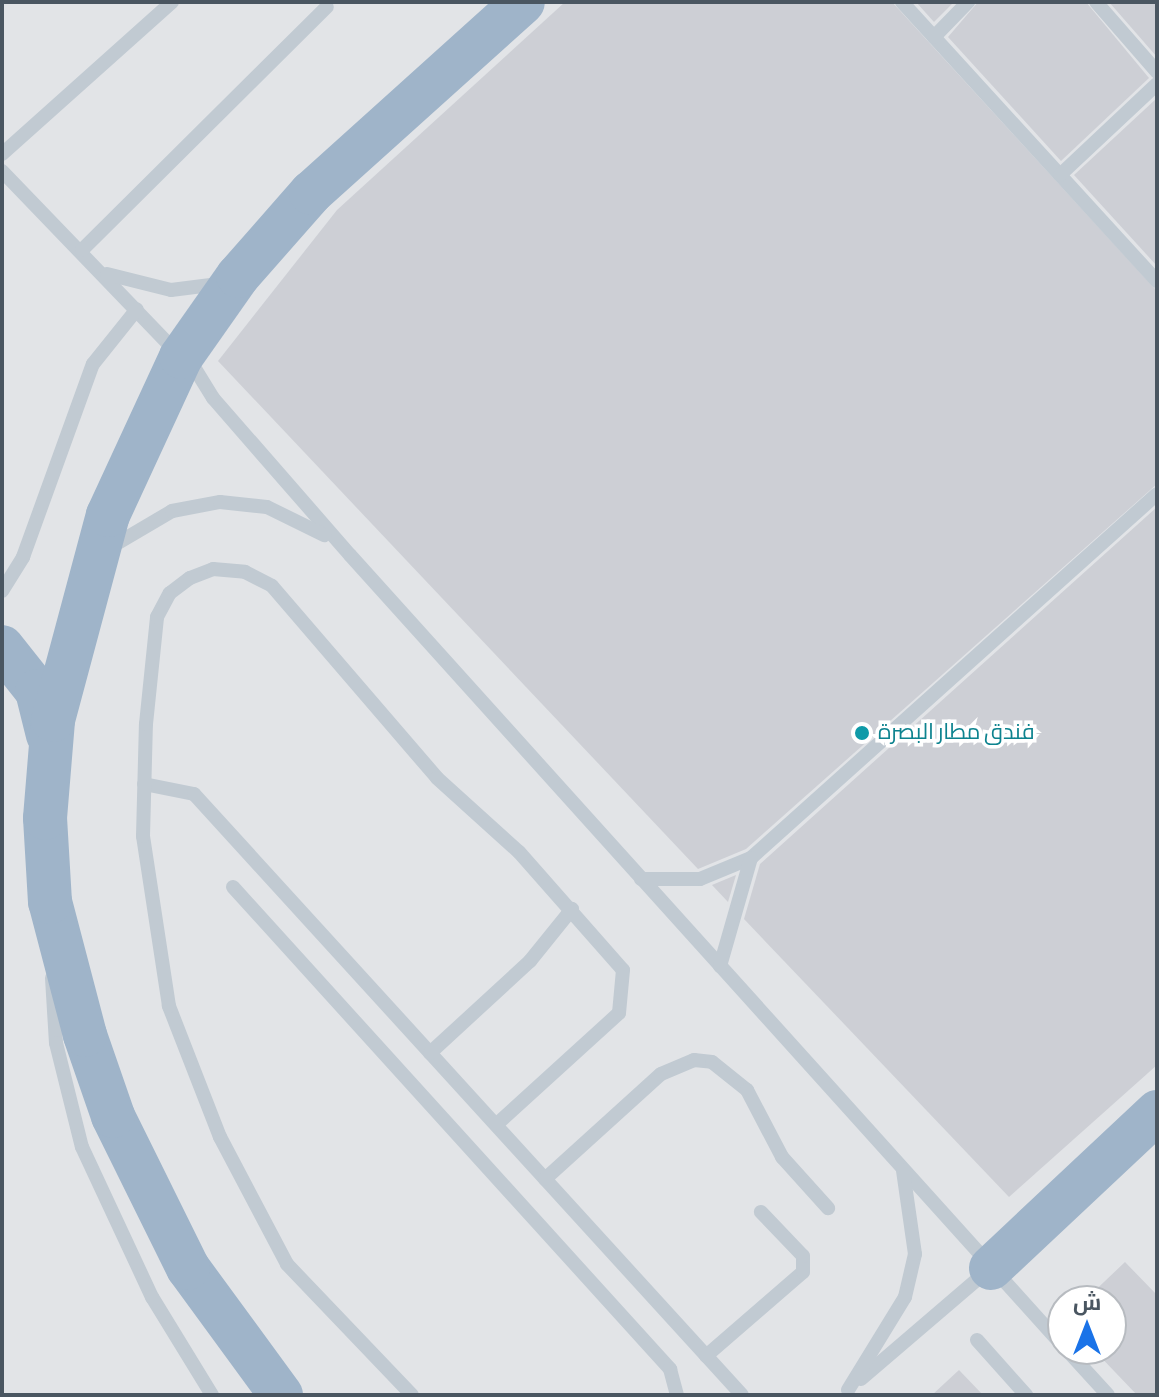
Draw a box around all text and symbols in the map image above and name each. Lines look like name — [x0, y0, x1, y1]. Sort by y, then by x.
place label: فندق مطار البصرة — [878, 720, 1035, 746]
marker: فندق مطار البصرة — [853, 724, 871, 742]
north arrow — [1047, 1285, 1127, 1365]
text: ش — [1073, 1292, 1101, 1314]

